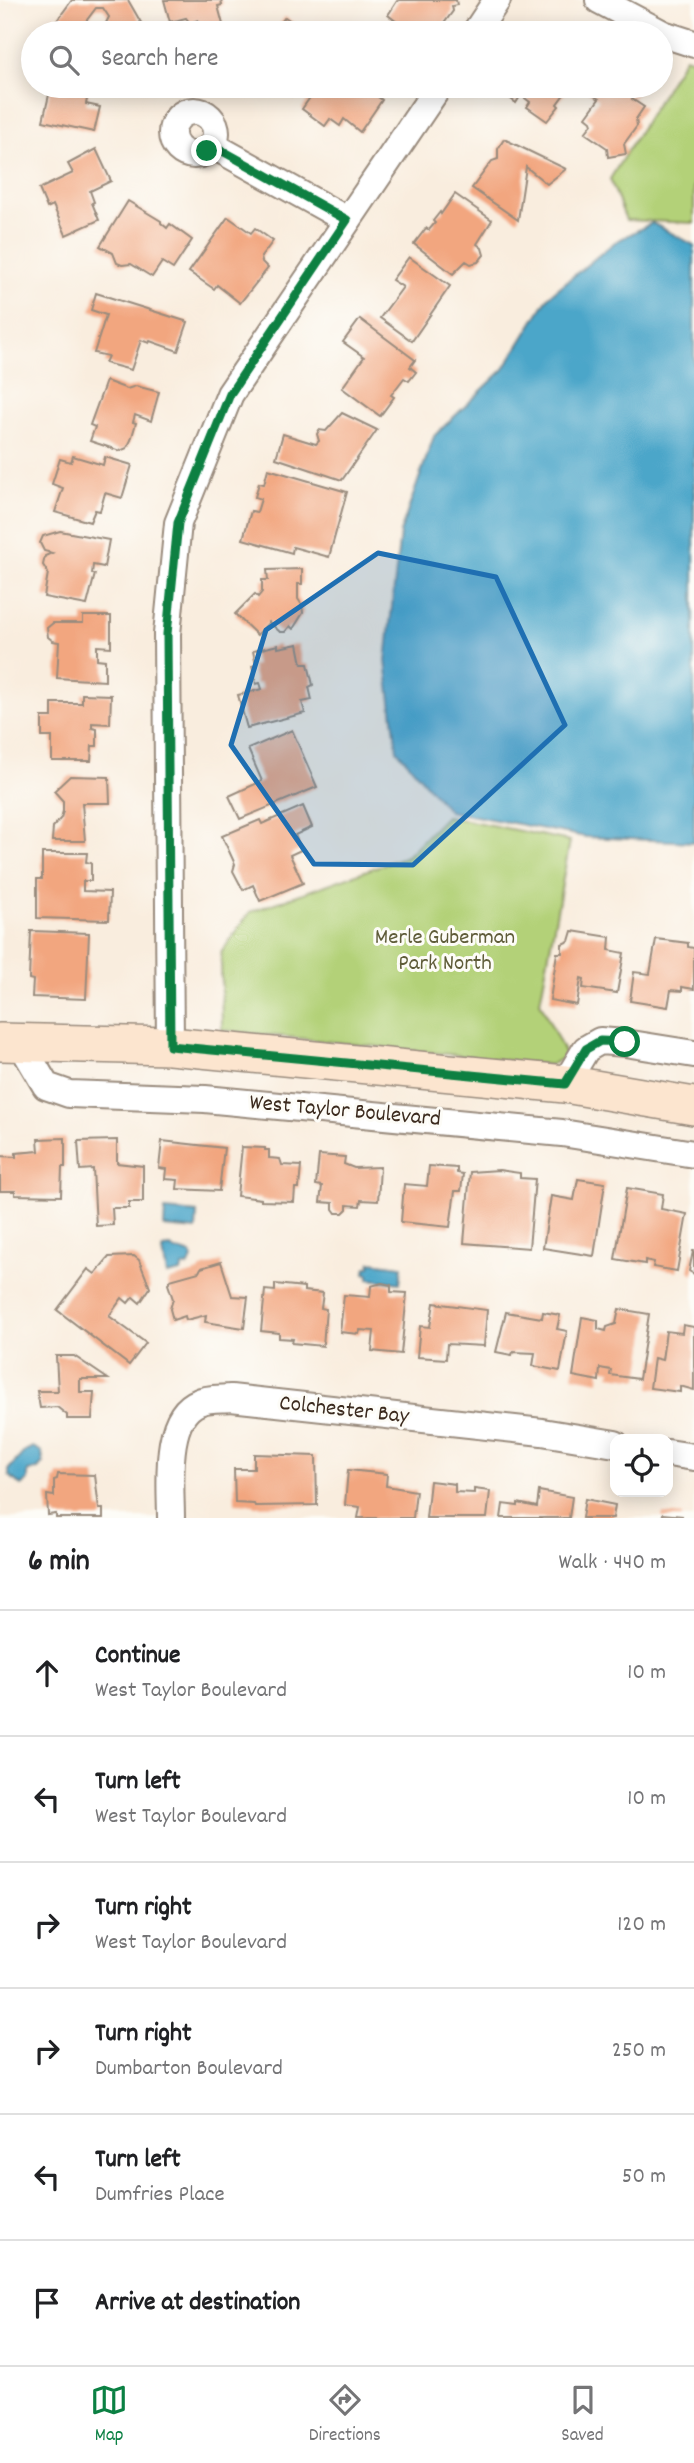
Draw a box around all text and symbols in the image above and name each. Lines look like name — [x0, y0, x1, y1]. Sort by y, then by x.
search box — [21, 21, 673, 98]
icon: search — [45, 41, 83, 79]
text: Search here — [101, 41, 219, 78]
route end — [191, 135, 222, 166]
park label: Merle Guberman Park North — [375, 922, 515, 981]
route start — [609, 1026, 640, 1057]
street label: West Taylor Boulevard — [248, 1087, 442, 1137]
street label: Colchester Bay — [278, 1388, 411, 1434]
map controls — [610, 1434, 673, 1497]
button: locate — [610, 1434, 673, 1497]
text: 6 min — [28, 1542, 90, 1585]
text: Walk · 440 m — [559, 1547, 666, 1580]
text: Continue — [95, 1638, 180, 1675]
icon: ahead — [28, 1654, 66, 1692]
text: 10 m — [627, 1657, 666, 1690]
text: West Taylor Boulevard — [95, 1675, 287, 1708]
text: Turn left — [95, 1764, 181, 1801]
icon: left — [28, 1780, 66, 1818]
text: 10 m — [627, 1783, 666, 1816]
text: West Taylor Boulevard — [95, 1801, 287, 1834]
text: Turn right — [95, 1890, 192, 1927]
icon: right — [28, 1906, 66, 1944]
text: 120 m — [617, 1909, 666, 1942]
text: West Taylor Boulevard — [95, 1927, 287, 1960]
text: Turn right — [95, 2016, 192, 2053]
icon: right — [28, 2032, 66, 2070]
text: 250 m — [612, 2035, 666, 2068]
text: Dumbarton Boulevard — [95, 2053, 283, 2086]
text: Turn left — [95, 2142, 181, 2179]
icon: left — [28, 2158, 66, 2196]
text: 50 m — [622, 2161, 666, 2194]
text: Dumfries Place — [95, 2179, 225, 2212]
icon: arrive — [28, 2284, 66, 2322]
text: Arrive at destination — [95, 2285, 300, 2322]
tab: Map — [90, 2381, 128, 2450]
tab: Directions — [309, 2381, 381, 2450]
tab: Saved — [561, 2381, 604, 2450]

